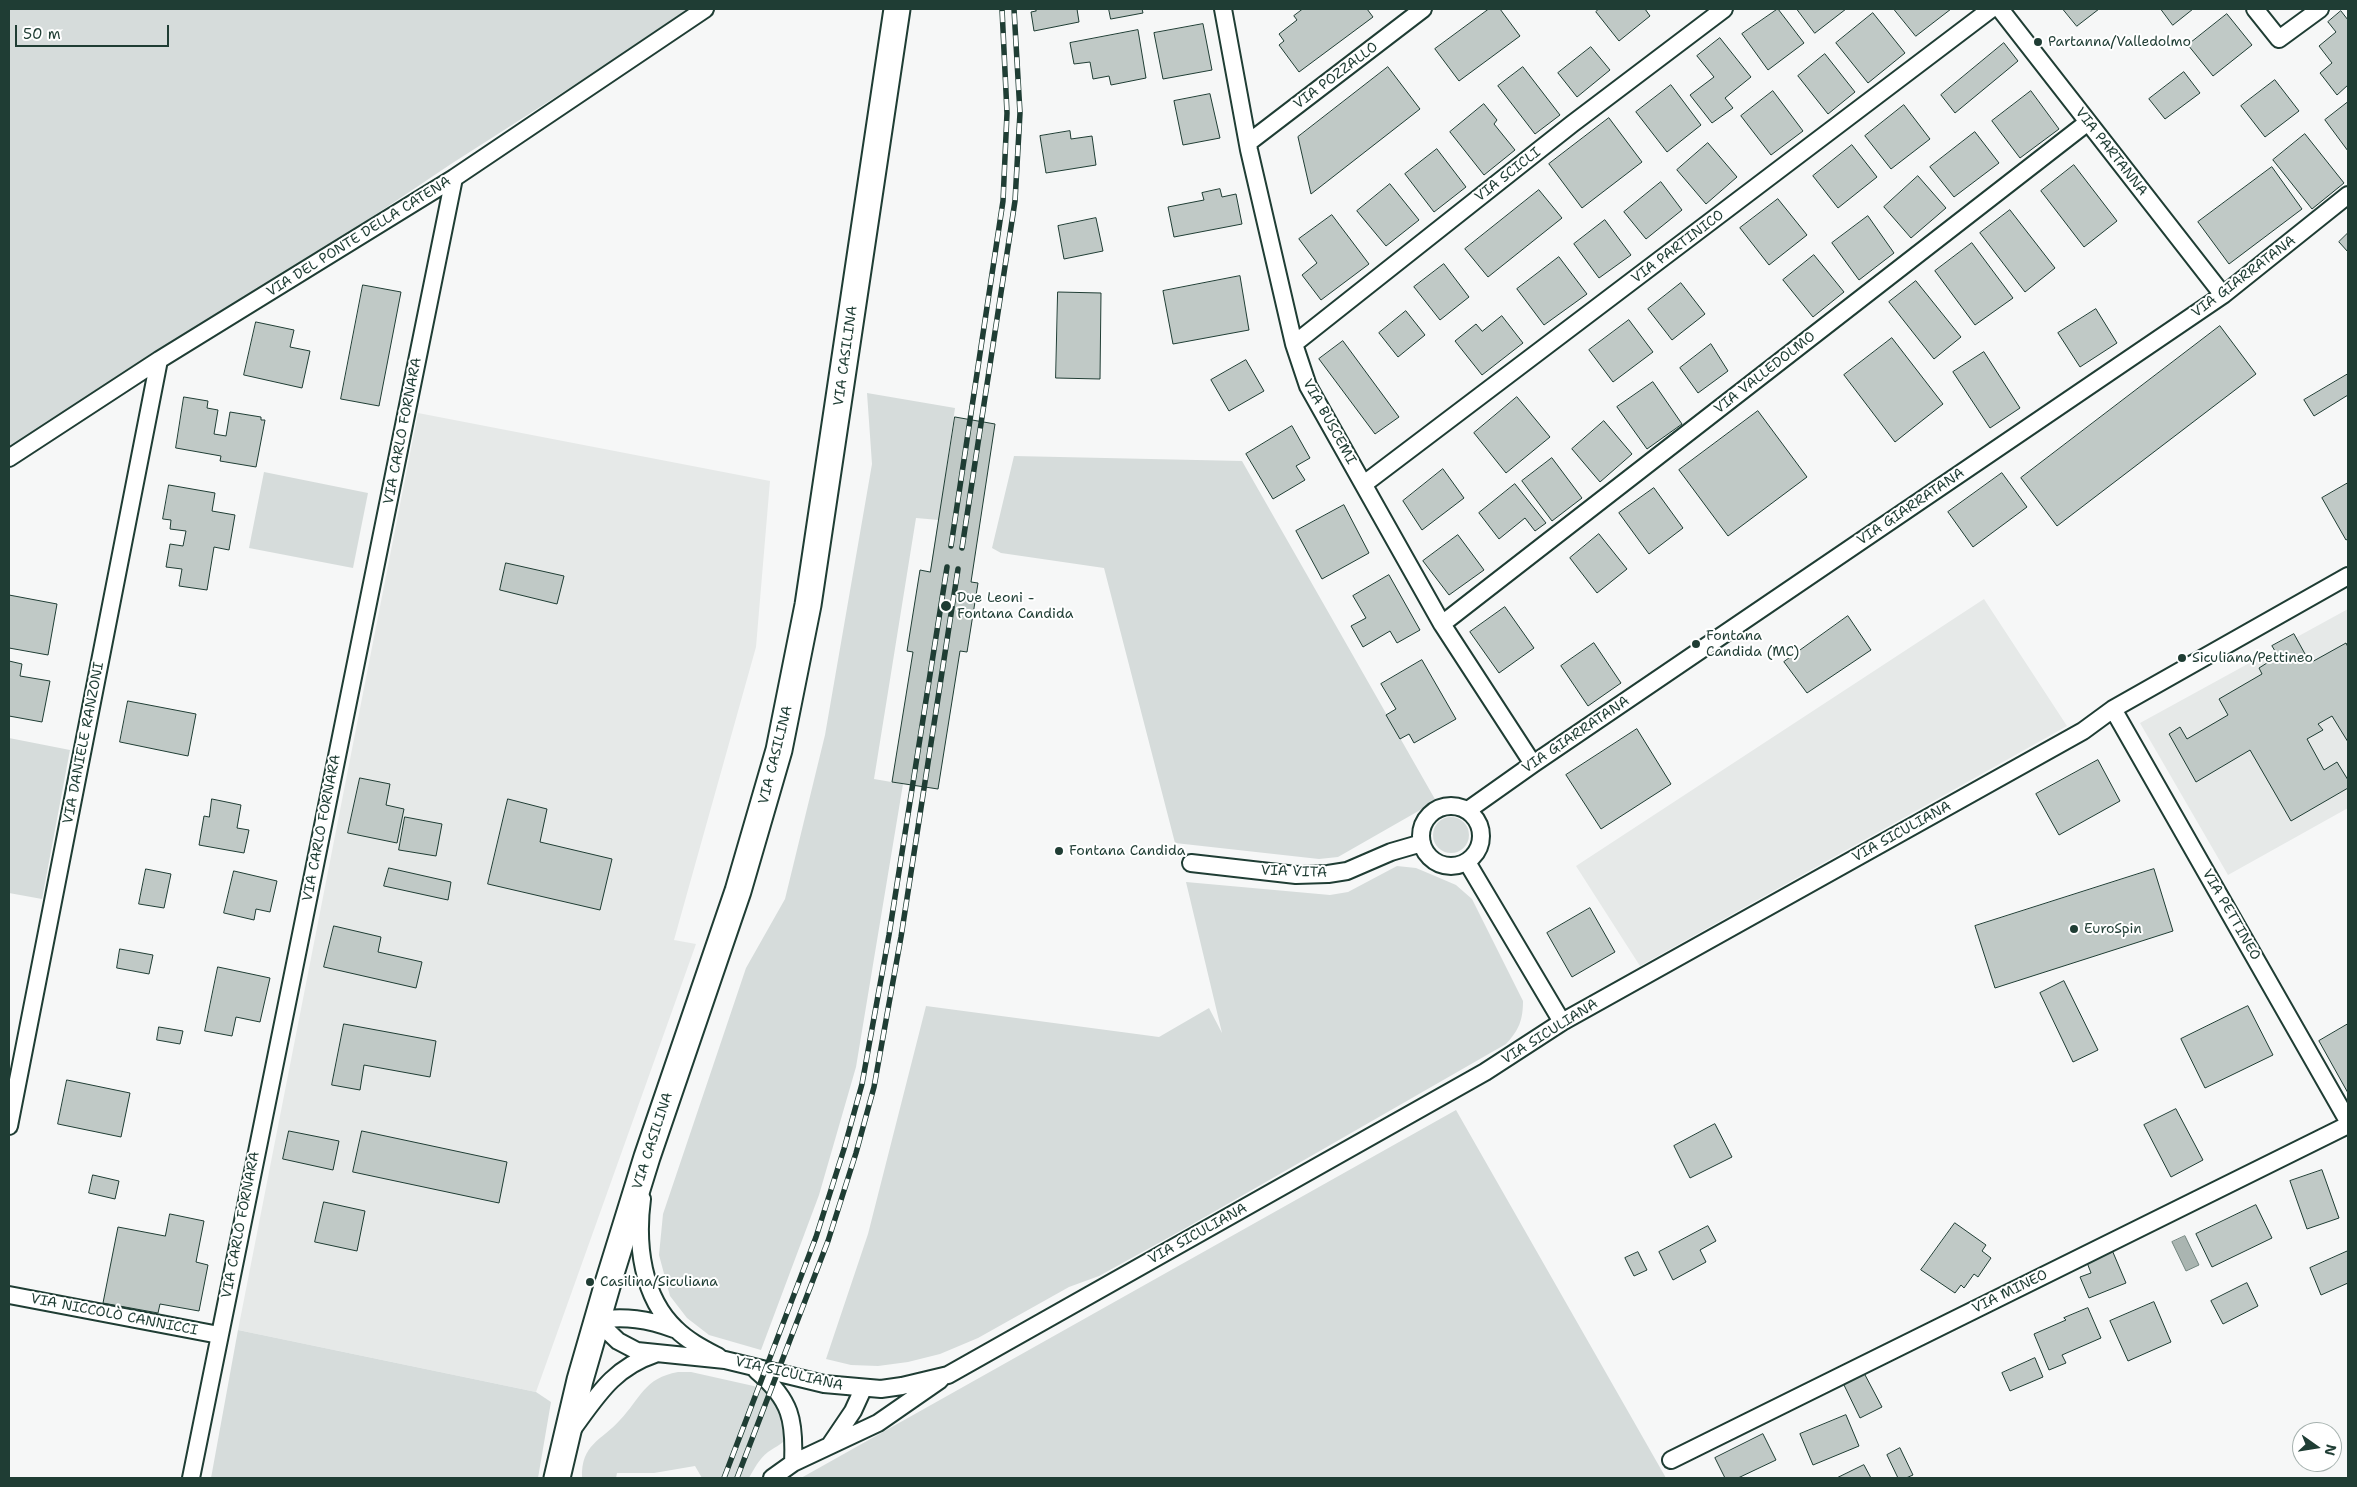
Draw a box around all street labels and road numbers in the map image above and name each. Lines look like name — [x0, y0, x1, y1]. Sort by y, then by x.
street label: VIA POZZALLO — [1291, 39, 1381, 113]
street label: VIA PARTANNA — [2071, 105, 2151, 199]
street label: VIA SCICLI — [1472, 144, 1544, 206]
street label: VIA DEL PONTE DELLA CATENA — [264, 173, 454, 301]
street label: VIA PARTINICO — [1629, 207, 1727, 287]
street label: VIA GIARRATANA — [2189, 232, 2299, 322]
street label: VIA CASILINA — [831, 305, 861, 407]
street label: VIA VALLEDOLMO — [1711, 328, 1819, 418]
street label: VIA CARLO FORNARA — [381, 356, 425, 506]
street label: VIA BUSCEMI — [1299, 376, 1359, 468]
street label: VIA GIARRATANA — [1854, 465, 1968, 549]
street label: VIA DANIELE RANZONI — [60, 661, 108, 825]
street label: VIA GIARRATANA — [1519, 693, 1633, 777]
street label: VIA CASILINA — [756, 704, 796, 806]
street label: VIA CARLO FORNARA — [300, 753, 344, 903]
street label: VIA SICULIANA — [1850, 798, 1954, 866]
street label: VIA VITA — [1261, 862, 1327, 882]
street label: VIA PETTINEO — [2198, 867, 2264, 963]
street label: VIA SICULIANA — [1499, 996, 1601, 1068]
street label: VIA CASILINA — [629, 1090, 677, 1192]
street label: VIA CARLO FORNARA — [219, 1150, 263, 1300]
street label: VIA SICULIANA — [1146, 1200, 1250, 1268]
street label: VIA MINEO — [1970, 1267, 2050, 1317]
street label: VIA NICCOLÒ CANNICCI — [29, 1291, 199, 1339]
street label: VIA SICULIANA — [733, 1353, 845, 1395]

